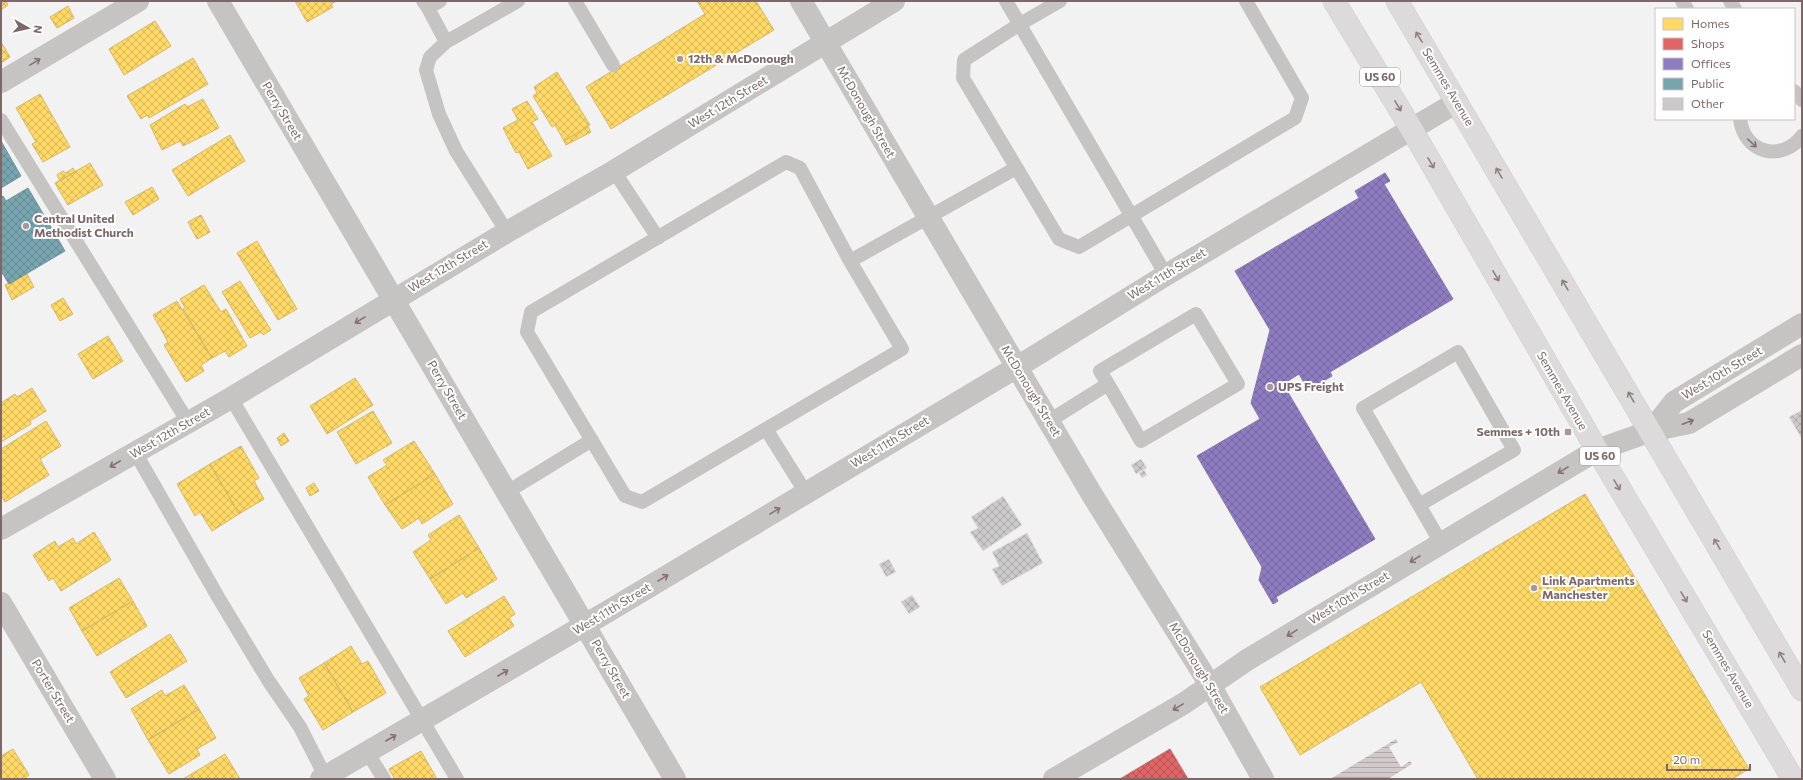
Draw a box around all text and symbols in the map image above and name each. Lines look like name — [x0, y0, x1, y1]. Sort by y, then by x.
north arrow — [8, 8, 48, 48]
legend — [1655, 8, 1795, 120]
text: Homes — [1691, 16, 1729, 30]
text: N — [31, 24, 45, 34]
one-way arrow — [1414, 31, 1422, 43]
text: Shops — [1691, 36, 1725, 50]
street label: Semmes Avenue — [1420, 45, 1478, 128]
place label: 12th & McDonough — [688, 51, 794, 65]
marker: 12th & McDonough — [675, 54, 685, 64]
text: Offices — [1691, 56, 1731, 70]
one-way arrow — [29, 58, 41, 66]
street label: McDonough Street — [835, 63, 899, 160]
road number: US 60 — [1360, 68, 1400, 86]
street label: West 12th Street — [685, 72, 770, 130]
text: Public — [1691, 76, 1724, 90]
street label: Perry Street — [260, 79, 306, 142]
text: Other — [1691, 96, 1724, 110]
one-way arrow — [1394, 100, 1402, 112]
one-way arrow — [1747, 138, 1757, 148]
one-way arrow — [1428, 157, 1436, 169]
one-way arrow — [1495, 167, 1503, 179]
place label: Central United Methodist Church — [34, 211, 134, 239]
marker: Central United Methodist Church — [21, 221, 31, 231]
street label: West 12th Street — [405, 236, 490, 294]
street label: West 11th Street — [1125, 244, 1208, 302]
one-way arrow — [1493, 270, 1501, 282]
one-way arrow — [1560, 279, 1568, 291]
one-way arrow — [354, 316, 366, 324]
street label: McDonough Street — [999, 342, 1065, 439]
street label: West 10th Street — [1679, 343, 1764, 402]
street label: Semmes Avenue — [1535, 349, 1591, 432]
street label: Perry Street — [425, 358, 470, 422]
place label: UPS Freight — [1278, 379, 1344, 393]
marker: UPS Freight — [1265, 382, 1275, 392]
one-way arrow — [1626, 391, 1634, 403]
street label: West 12th Street — [127, 403, 212, 461]
street label: West 11th Street — [848, 412, 931, 470]
one-way arrow — [1682, 417, 1694, 425]
place label: Semmes + 10th — [1476, 424, 1560, 438]
marker: Semmes + 10th — [1563, 427, 1573, 437]
road number: US 60 — [1580, 447, 1620, 465]
one-way arrow — [110, 460, 122, 468]
one-way arrow — [1557, 467, 1569, 475]
one-way arrow — [1614, 479, 1622, 491]
one-way arrow — [769, 507, 781, 515]
one-way arrow — [1712, 538, 1720, 550]
one-way arrow — [1409, 555, 1421, 563]
street label: West 10th Street — [1306, 568, 1391, 627]
place label: Link Apartments Manchester — [1542, 573, 1635, 601]
one-way arrow — [657, 574, 668, 582]
street label: West 11th Street — [570, 579, 653, 637]
marker: Link Apartments Manchester — [1529, 583, 1539, 593]
one-way arrow — [1681, 591, 1689, 603]
street label: McDonough Street — [1167, 619, 1233, 716]
street label: Semmes Avenue — [1700, 627, 1758, 710]
one-way arrow — [1286, 629, 1298, 637]
street label: Perry Street — [589, 637, 634, 701]
one-way arrow — [1778, 651, 1786, 663]
street label: Porter Street — [29, 656, 78, 725]
one-way arrow — [497, 668, 509, 676]
one-way arrow — [1172, 704, 1184, 712]
one-way arrow — [385, 734, 397, 742]
scale bar — [1667, 746, 1750, 772]
text: 20 m — [1673, 752, 1700, 766]

